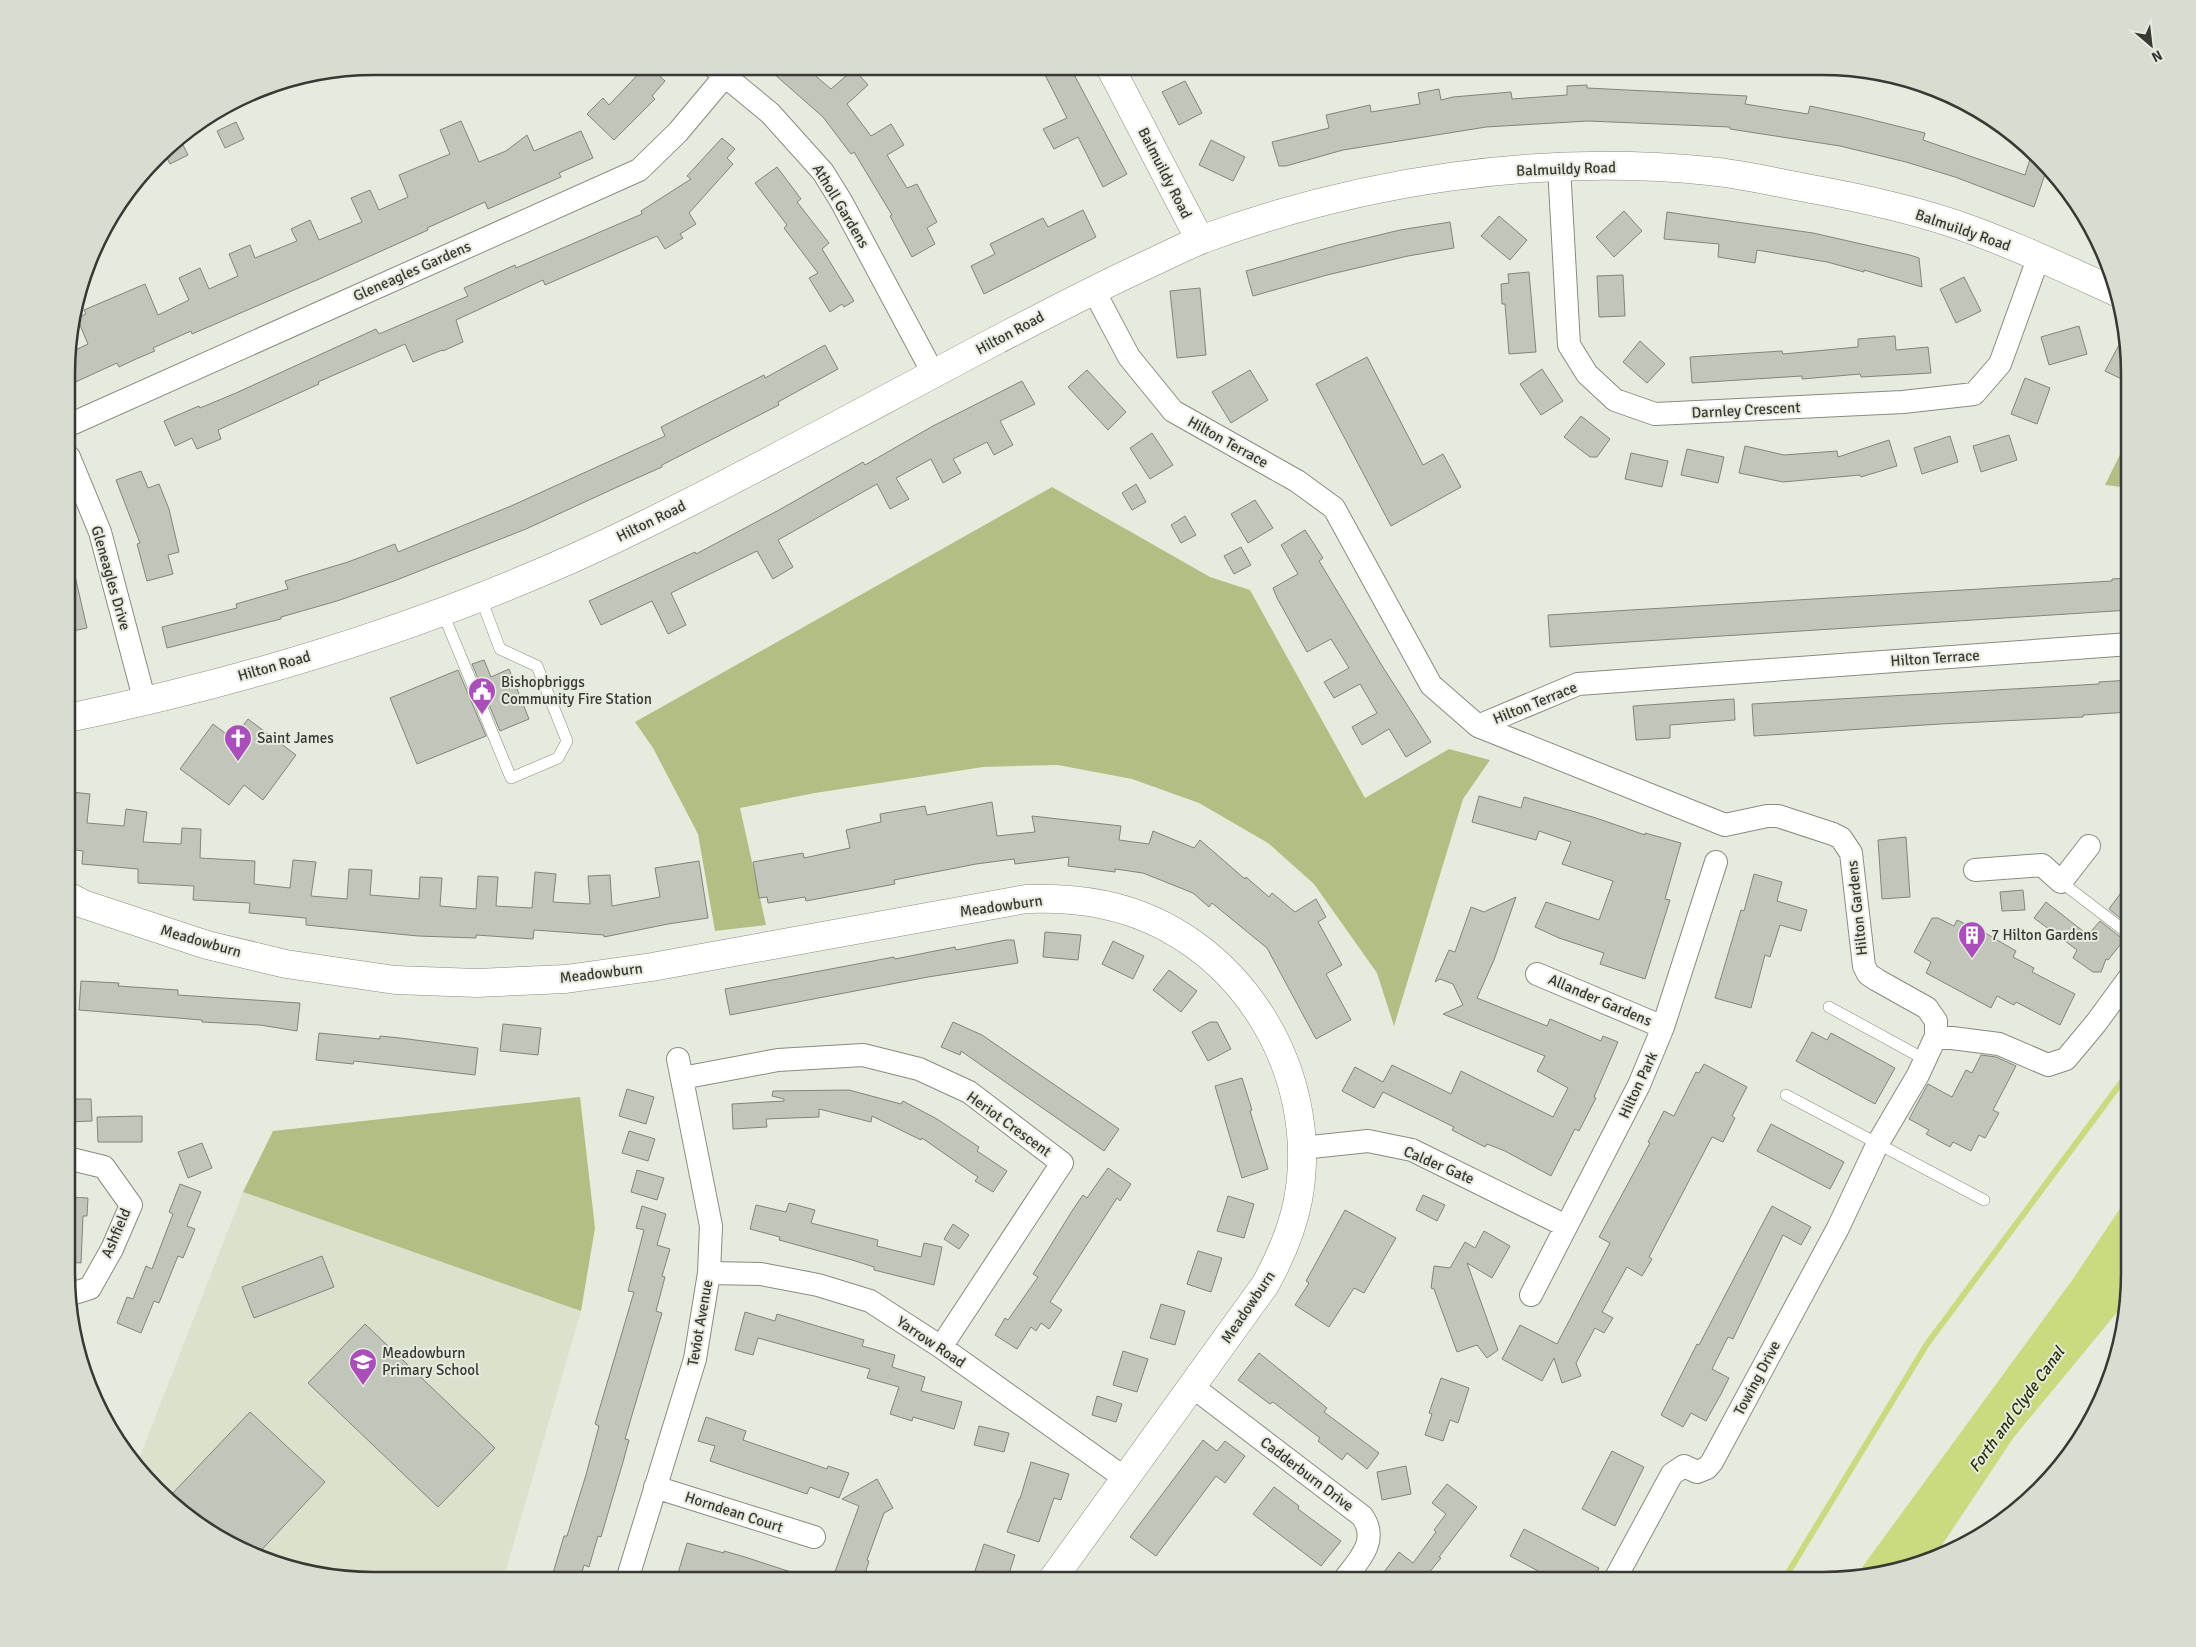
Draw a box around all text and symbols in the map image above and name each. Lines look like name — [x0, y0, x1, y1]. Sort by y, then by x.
north arrow — [2126, 20, 2176, 70]
text: N — [2149, 46, 2165, 66]
street label: Balmuildy Road — [1134, 124, 1196, 222]
street label: Balmuildy Road — [1516, 158, 1616, 180]
street label: Atholl Gardens — [809, 161, 873, 252]
street label: Balmuildy Road — [1913, 205, 2013, 255]
street label: Gleneagles Gardens — [350, 237, 474, 305]
street label: Hilton Road — [973, 307, 1047, 359]
street label: Darnley Crescent — [1691, 398, 1801, 422]
street label: Hilton Terrace — [1185, 412, 1271, 472]
street label: Hilton Road — [613, 496, 689, 545]
street label: Gleneagles Drive — [88, 524, 134, 632]
street label: Hilton Terrace — [1890, 646, 1980, 670]
street label: Hilton Road — [236, 647, 312, 685]
place label: Bishopbriggs Community Fire Station — [501, 673, 652, 708]
public building icon: Bishopbriggs Community Fire Station — [467, 676, 497, 715]
street label: Hilton Terrace — [1490, 678, 1580, 728]
church icon: Saint James — [223, 723, 253, 762]
place label: Saint James — [257, 729, 334, 747]
street label: Hilton Gardens — [1843, 859, 1871, 956]
street label: Meadowburn — [958, 891, 1044, 921]
building icon: 7 Hilton Gardens — [1957, 920, 1987, 959]
street label: Meadowburn — [158, 921, 244, 961]
place label: 7 Hilton Gardens — [1991, 926, 2098, 944]
street label: Meadowburn — [558, 959, 644, 987]
street label: Allander Gardens — [1546, 970, 1655, 1030]
street label: Hilton Park — [1615, 1048, 1661, 1121]
street label: Heriot Crescent — [963, 1087, 1055, 1161]
street label: Calder Gate — [1401, 1142, 1477, 1188]
street label: Ashfield — [97, 1205, 135, 1261]
street label: Meadowburn — [1217, 1267, 1279, 1347]
street label: Teviot Avenue — [684, 1278, 716, 1368]
street label: Yarrow Road — [893, 1312, 969, 1372]
street label: Towing Drive — [1730, 1338, 1784, 1418]
water label: Forth and Clyde Canal — [1965, 1342, 2070, 1476]
place label: Meadowburn Primary School — [382, 1344, 479, 1379]
school or university icon: Meadowburn Primary School — [348, 1347, 378, 1386]
street label: Cadderburn Drive — [1257, 1433, 1357, 1515]
street label: Horndean Court — [683, 1488, 785, 1536]

